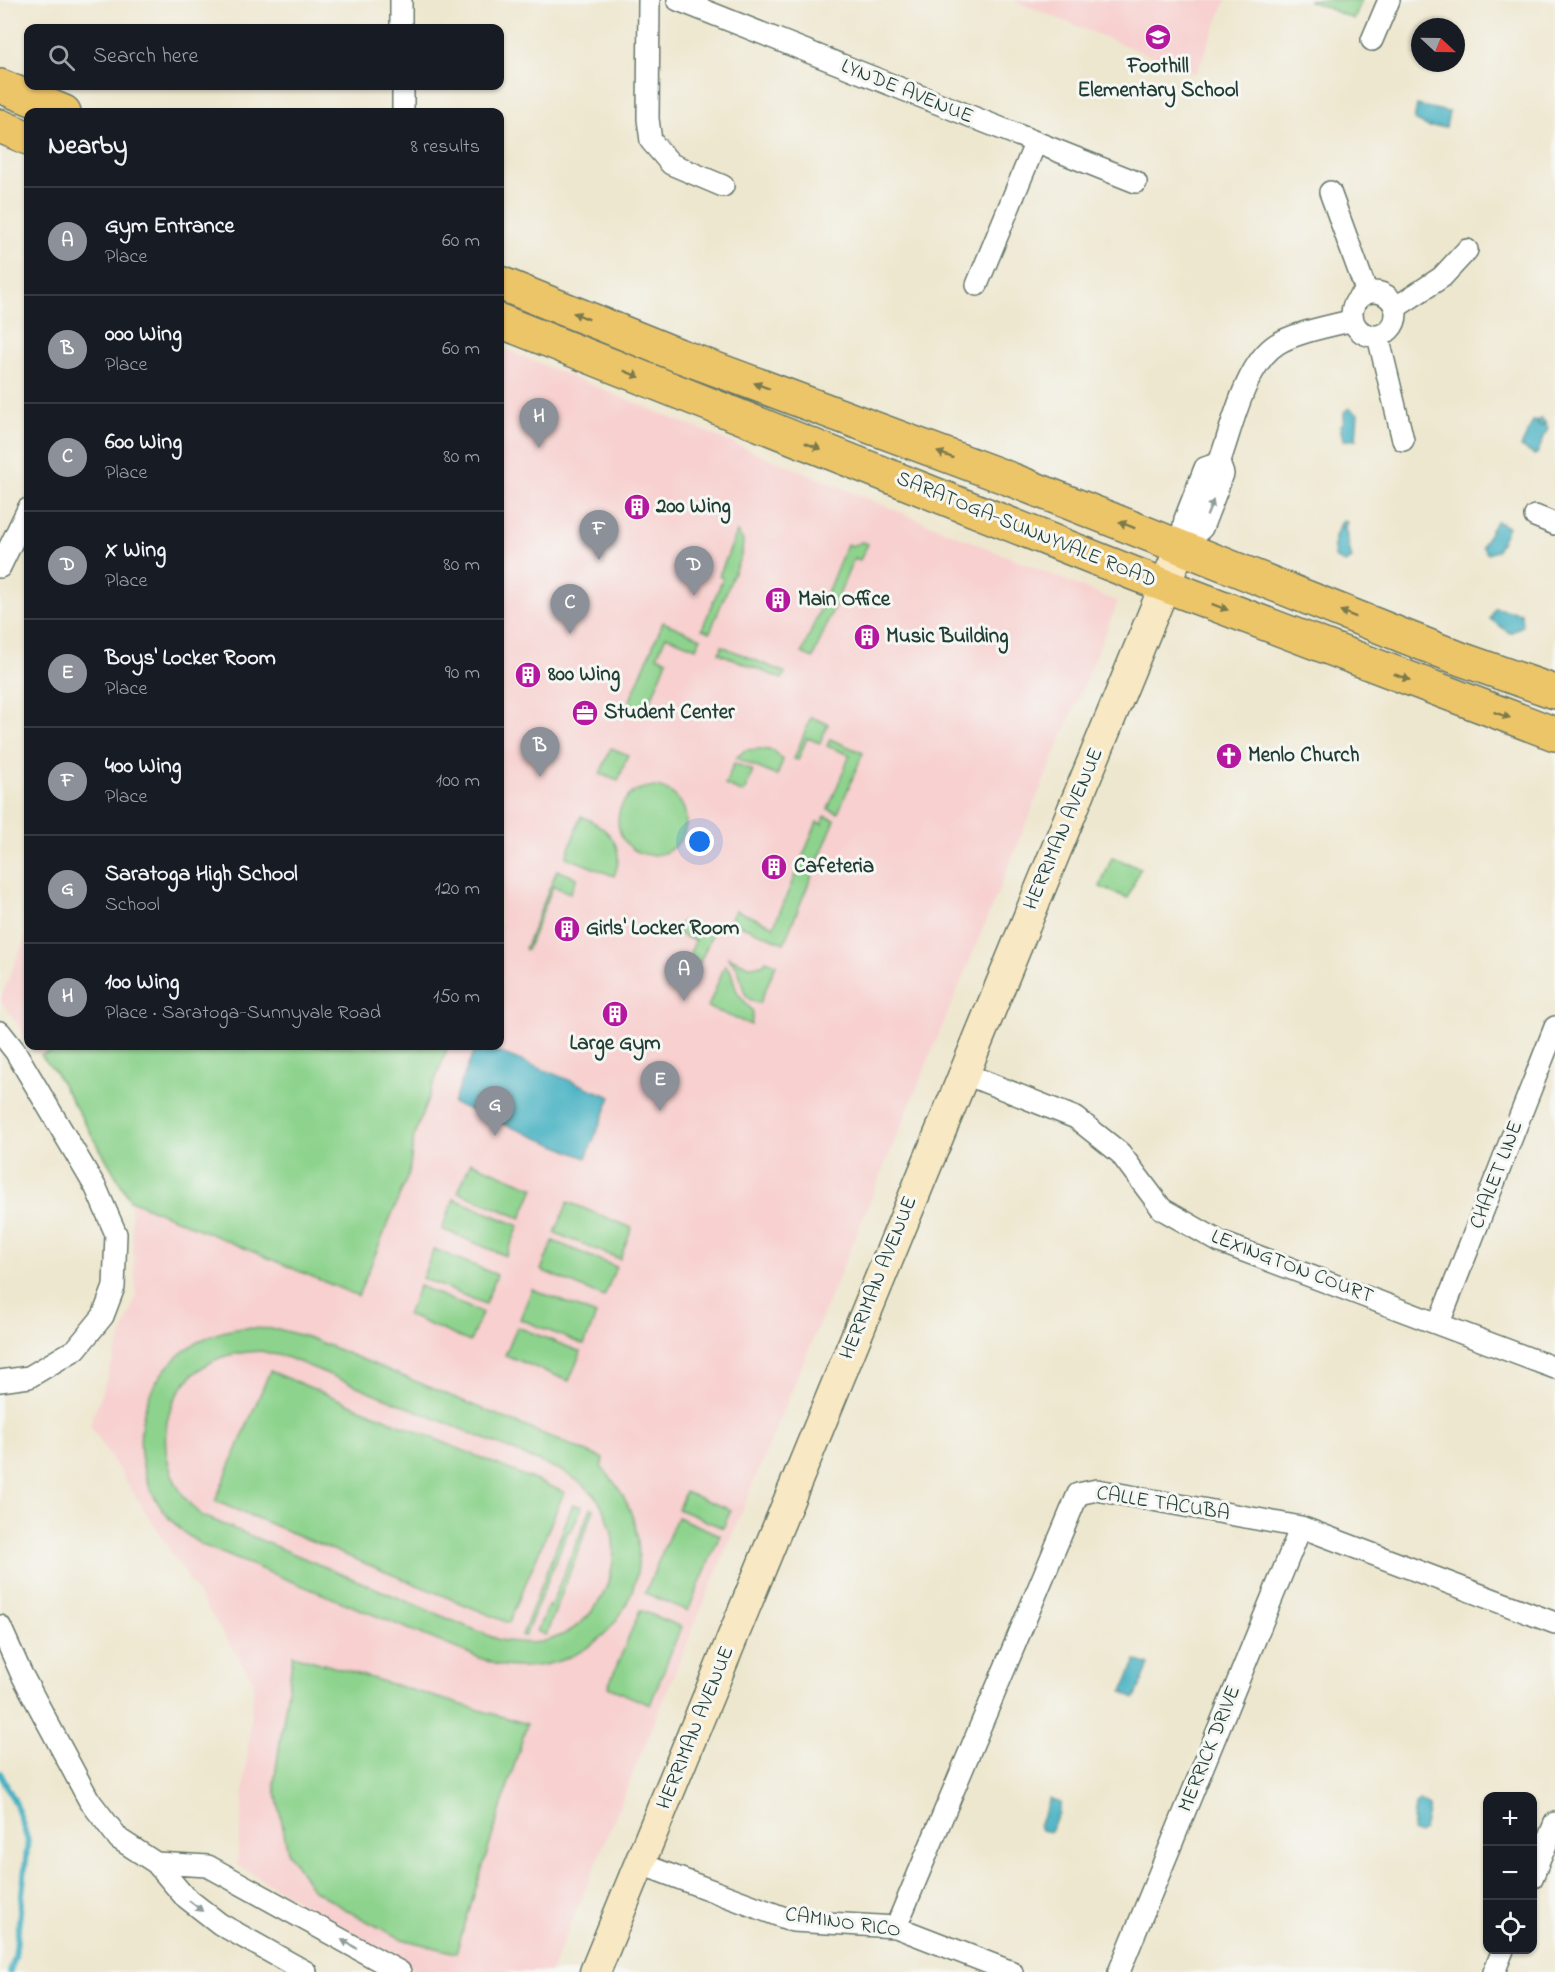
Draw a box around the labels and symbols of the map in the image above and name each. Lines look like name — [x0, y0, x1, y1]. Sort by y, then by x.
north arrow — [1411, 18, 1465, 72]
school or university icon: Foothill Elementary School — [1143, 22, 1173, 52]
street label: LYNDE AVENUE — [836, 52, 978, 132]
place label: Foothill Elementary School — [1077, 52, 1239, 108]
one-way arrow — [571, 311, 589, 321]
one-way arrow — [623, 369, 641, 379]
one-way arrow — [753, 381, 771, 391]
pin: H — [520, 398, 558, 448]
one-way arrow — [804, 441, 822, 451]
one-way arrow — [936, 450, 954, 459]
street label: SARATOGA-SUNNYVALE ROAD — [891, 464, 1161, 596]
building icon: 200 Wing — [622, 492, 652, 522]
place label: 200 Wing — [655, 492, 731, 524]
one-way arrow — [1205, 499, 1215, 517]
pin: F — [580, 510, 618, 560]
one-way arrow — [1118, 520, 1136, 529]
pin: D — [674, 546, 714, 596]
pin: C — [550, 584, 590, 634]
building icon: Main Office — [763, 585, 793, 615]
place label: Main Office — [798, 585, 891, 615]
one-way arrow — [1211, 602, 1229, 612]
one-way arrow — [1339, 609, 1357, 619]
building icon: Music Building — [852, 622, 882, 652]
place label: Music Building — [886, 622, 1009, 654]
building icon: 800 Wing — [513, 660, 543, 690]
place label: 800 Wing — [547, 660, 620, 692]
one-way arrow — [1393, 673, 1411, 683]
office icon: Student Center — [570, 698, 600, 728]
place label: Student Center — [604, 698, 735, 728]
one-way arrow — [1493, 710, 1511, 720]
pin: B — [520, 728, 560, 777]
church icon: Menlo Church — [1214, 741, 1244, 771]
place label: Menlo Church — [1248, 741, 1359, 771]
street label: HERRIMAN AVENUE — [1016, 743, 1112, 915]
your location — [685, 827, 714, 856]
building icon: Cafeteria — [759, 852, 789, 882]
place label: Cafeteria — [794, 852, 874, 882]
building icon: Girls' Locker Room — [552, 914, 582, 944]
place label: Girls' Locker Room — [586, 914, 739, 944]
pin: A — [664, 952, 704, 1001]
building icon: Large Gym — [600, 999, 630, 1029]
place label: Large Gym — [570, 1029, 660, 1061]
pin: E — [640, 1062, 680, 1111]
pin: G — [476, 1086, 514, 1136]
street label: CHALET LINE — [1463, 1116, 1531, 1234]
street label: HERRIMAN AVENUE — [833, 1192, 925, 1364]
street label: LEXINGTON COURT — [1206, 1222, 1378, 1312]
street label: CALLE TACUBA — [1094, 1479, 1232, 1529]
street label: HERRIMAN AVENUE — [650, 1642, 742, 1814]
street label: MERRICK DRIVE — [1171, 1681, 1249, 1817]
one-way arrow — [188, 1899, 204, 1912]
street label: CAMINO RICO — [783, 1900, 903, 1946]
one-way arrow — [340, 1939, 357, 1949]

